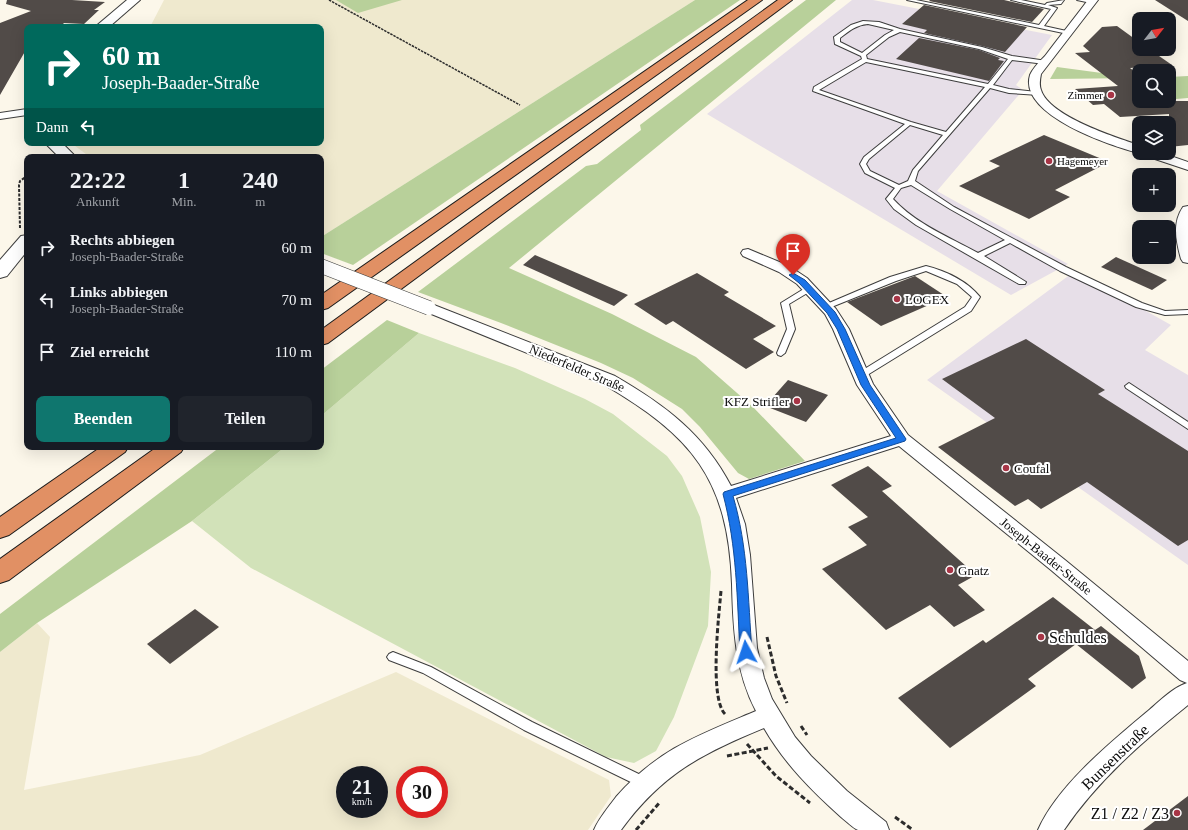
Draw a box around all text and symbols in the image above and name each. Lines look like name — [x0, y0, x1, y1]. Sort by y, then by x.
north arrow — [1132, 12, 1176, 56]
map controls — [1132, 12, 1176, 264]
icon: right — [36, 40, 88, 92]
text: 60 m — [102, 40, 160, 71]
button: search — [1132, 64, 1176, 108]
text: Joseph-Baader-Straße — [102, 73, 260, 93]
place label: Zimmer — [1068, 89, 1103, 101]
marker: Zimmer — [1106, 90, 1116, 100]
icon: left — [77, 116, 99, 138]
button: layers — [1132, 116, 1176, 160]
text: Dann — [36, 119, 69, 135]
place label: Hagemeyer — [1057, 155, 1108, 167]
marker: Hagemeyer — [1044, 156, 1054, 166]
text: 22:22 — [70, 167, 126, 193]
text: 1 — [178, 167, 190, 193]
text: 240 — [242, 167, 278, 193]
button: + — [1132, 168, 1176, 212]
text: Ankunft — [76, 194, 119, 209]
text: Min. — [172, 194, 196, 209]
text: m — [255, 194, 265, 209]
button: − — [1132, 220, 1176, 264]
text: Rechts abbiegen — [70, 232, 175, 248]
pin — [776, 234, 810, 275]
icon: right — [36, 237, 58, 259]
text: 60 m — [282, 240, 312, 256]
icon: arrive — [782, 240, 804, 262]
text: Joseph-Baader-Straße — [70, 249, 184, 264]
text: Links abbiegen — [70, 284, 168, 300]
icon: left — [36, 289, 58, 311]
text: 70 m — [282, 292, 312, 308]
place label: LOGEX — [905, 292, 950, 307]
marker: LOGEX — [892, 294, 902, 304]
text: Joseph-Baader-Straße — [70, 301, 184, 316]
icon: arrive — [36, 341, 58, 363]
street label: Niederfelder Straße — [527, 341, 627, 395]
text: Ziel erreicht — [70, 344, 149, 360]
text: 110 m — [275, 344, 312, 360]
place label: KFZ Strifler — [724, 394, 790, 409]
button: Beenden — [36, 396, 170, 442]
button: Teilen — [178, 396, 312, 442]
marker: KFZ Strifler — [792, 396, 802, 406]
place label: Coufal — [1014, 461, 1050, 476]
marker: Coufal — [1001, 463, 1011, 473]
street label: Joseph-Baader-Straße — [997, 514, 1095, 598]
place label: Gnatz — [958, 563, 989, 578]
marker: Gnatz — [945, 565, 955, 575]
place label: Schuldes — [1049, 629, 1107, 646]
position arrow — [725, 631, 767, 673]
marker: Schuldes — [1036, 632, 1046, 642]
street label: Bunsenstraße — [1078, 721, 1152, 793]
speed limit sign: 30 — [396, 766, 448, 818]
text: 21 — [352, 776, 372, 798]
text: km/h — [352, 796, 372, 807]
place label: Z1 / Z2 / Z3 — [1091, 805, 1169, 822]
marker: Z1 / Z2 / Z3 — [1172, 808, 1182, 818]

